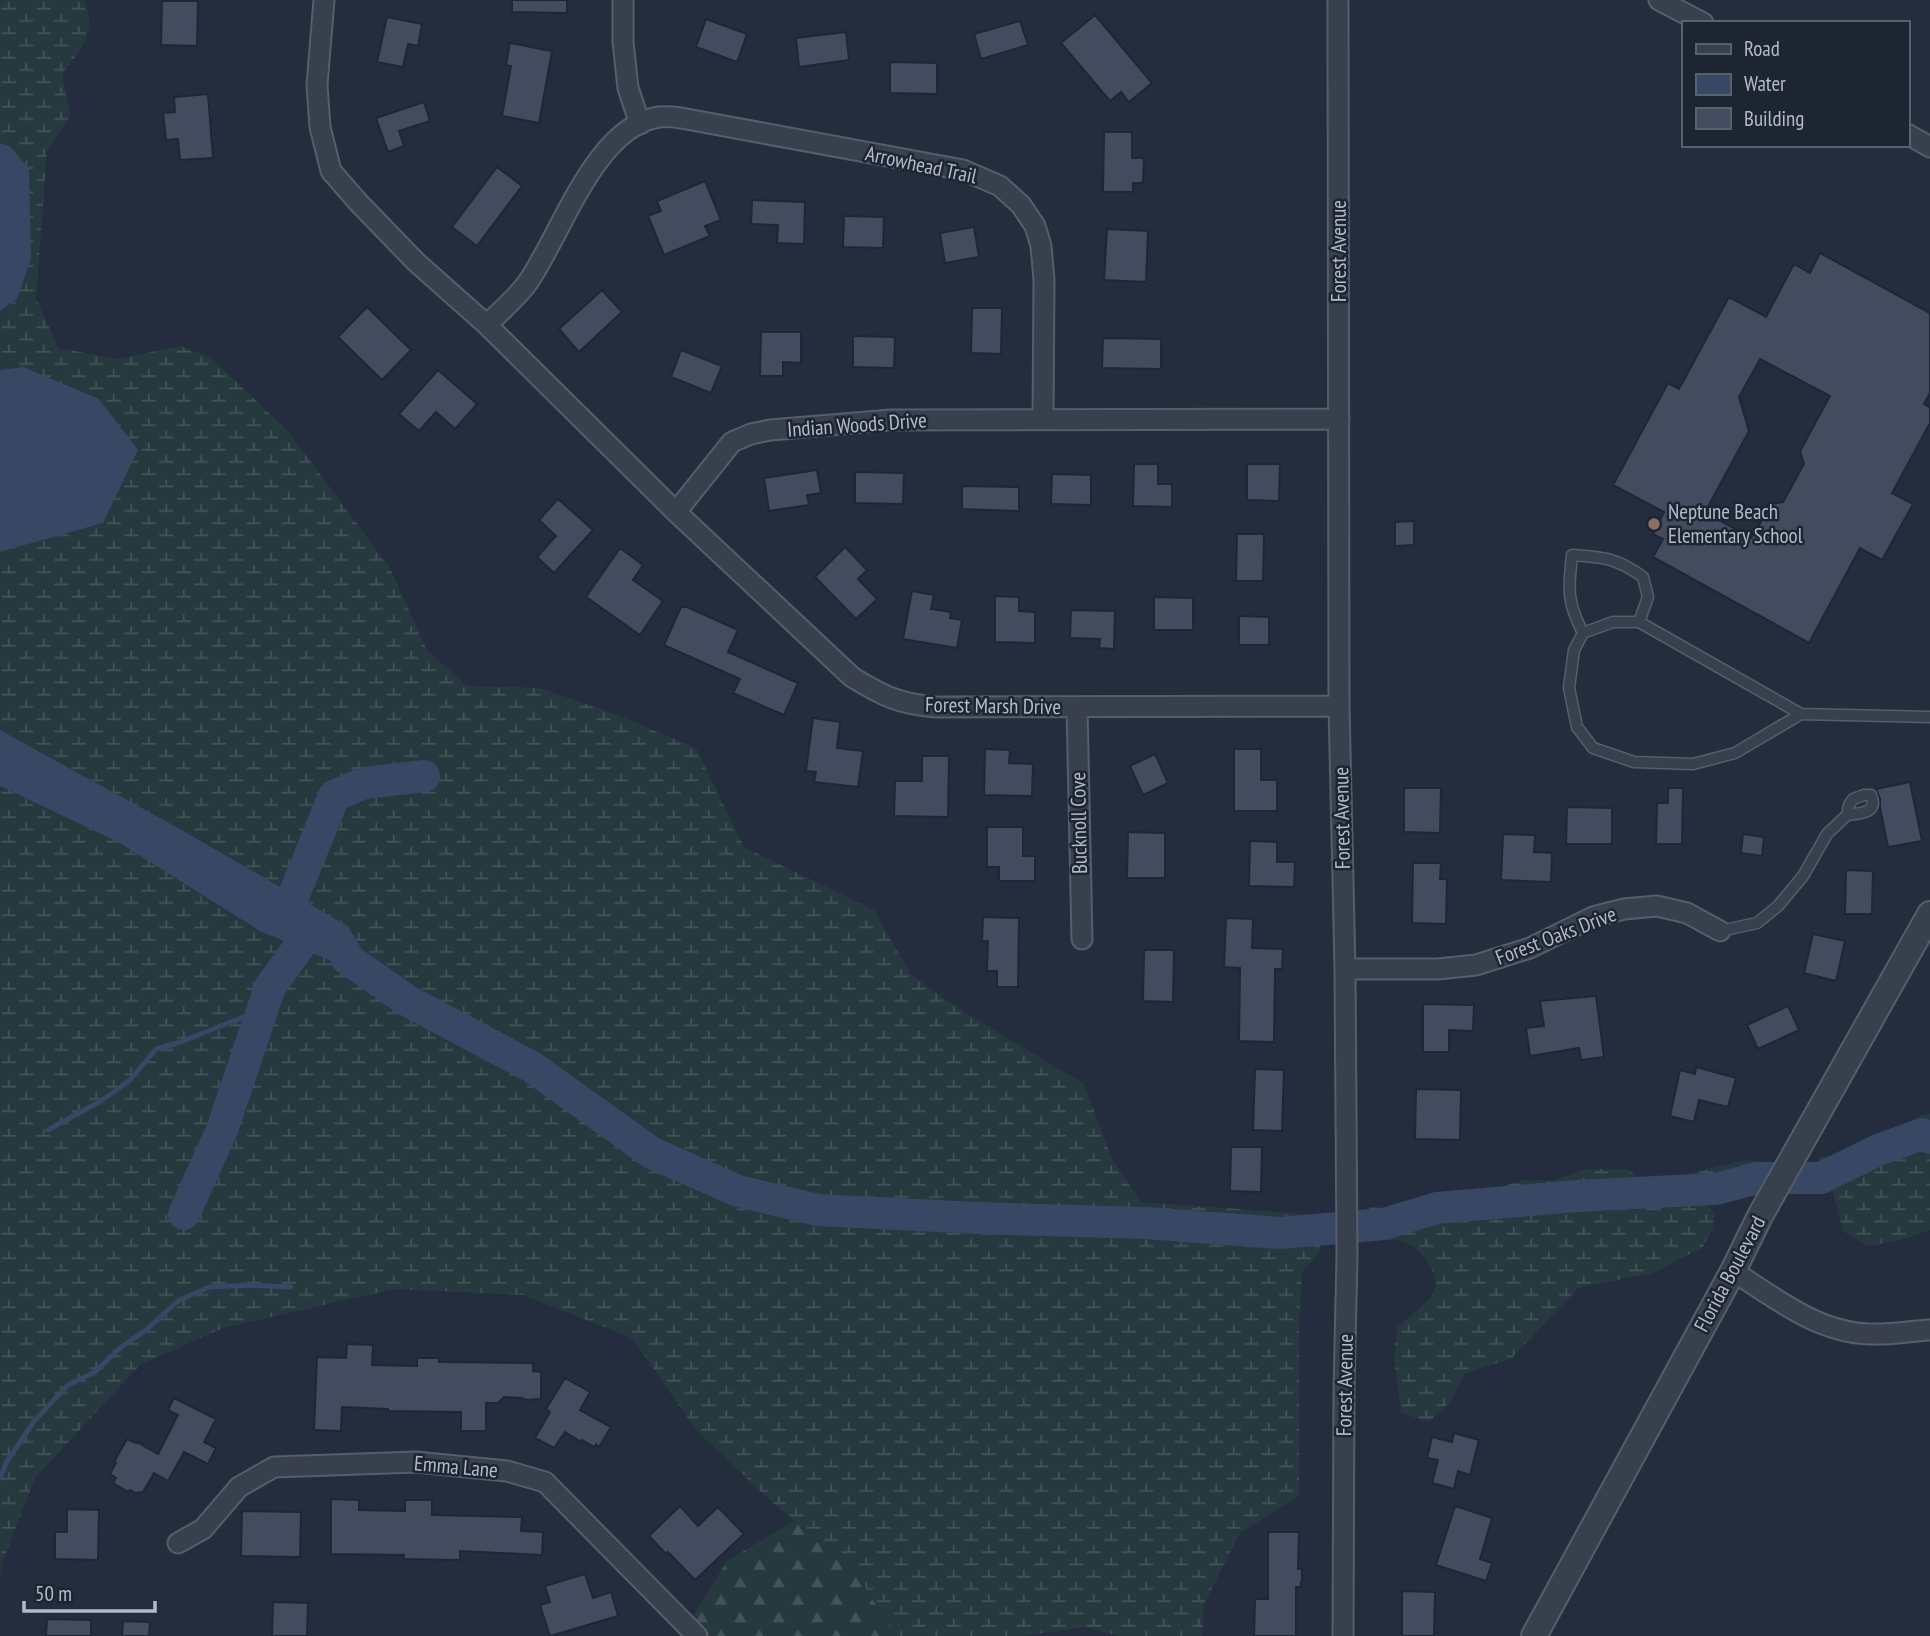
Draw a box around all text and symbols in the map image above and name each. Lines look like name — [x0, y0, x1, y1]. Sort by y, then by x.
legend — [1682, 21, 1909, 147]
text: Road — [1744, 35, 1780, 62]
text: Water — [1744, 70, 1786, 97]
text: Building — [1744, 105, 1804, 132]
street label: Arrowhead Trail — [863, 140, 979, 190]
street label: Forest Avenue — [1325, 200, 1352, 302]
street label: Indian Woods Drive — [786, 406, 928, 443]
place label: Neptune Beach Elementary School — [1668, 498, 1803, 549]
marker: Neptune Beach Elementary School — [1646, 516, 1662, 532]
street label: Forest Marsh Drive — [925, 691, 1061, 720]
street label: Forest Avenue — [1327, 767, 1356, 869]
street label: Bucknoll Cove — [1064, 772, 1093, 874]
street label: Forest Oaks Drive — [1492, 900, 1620, 971]
street label: Florida Boulevard — [1688, 1211, 1771, 1336]
street label: Forest Avenue — [1330, 1334, 1359, 1436]
street label: Emma Lane — [413, 1449, 499, 1484]
scale bar — [24, 1570, 156, 1614]
text: 50 m — [35, 1580, 72, 1607]

